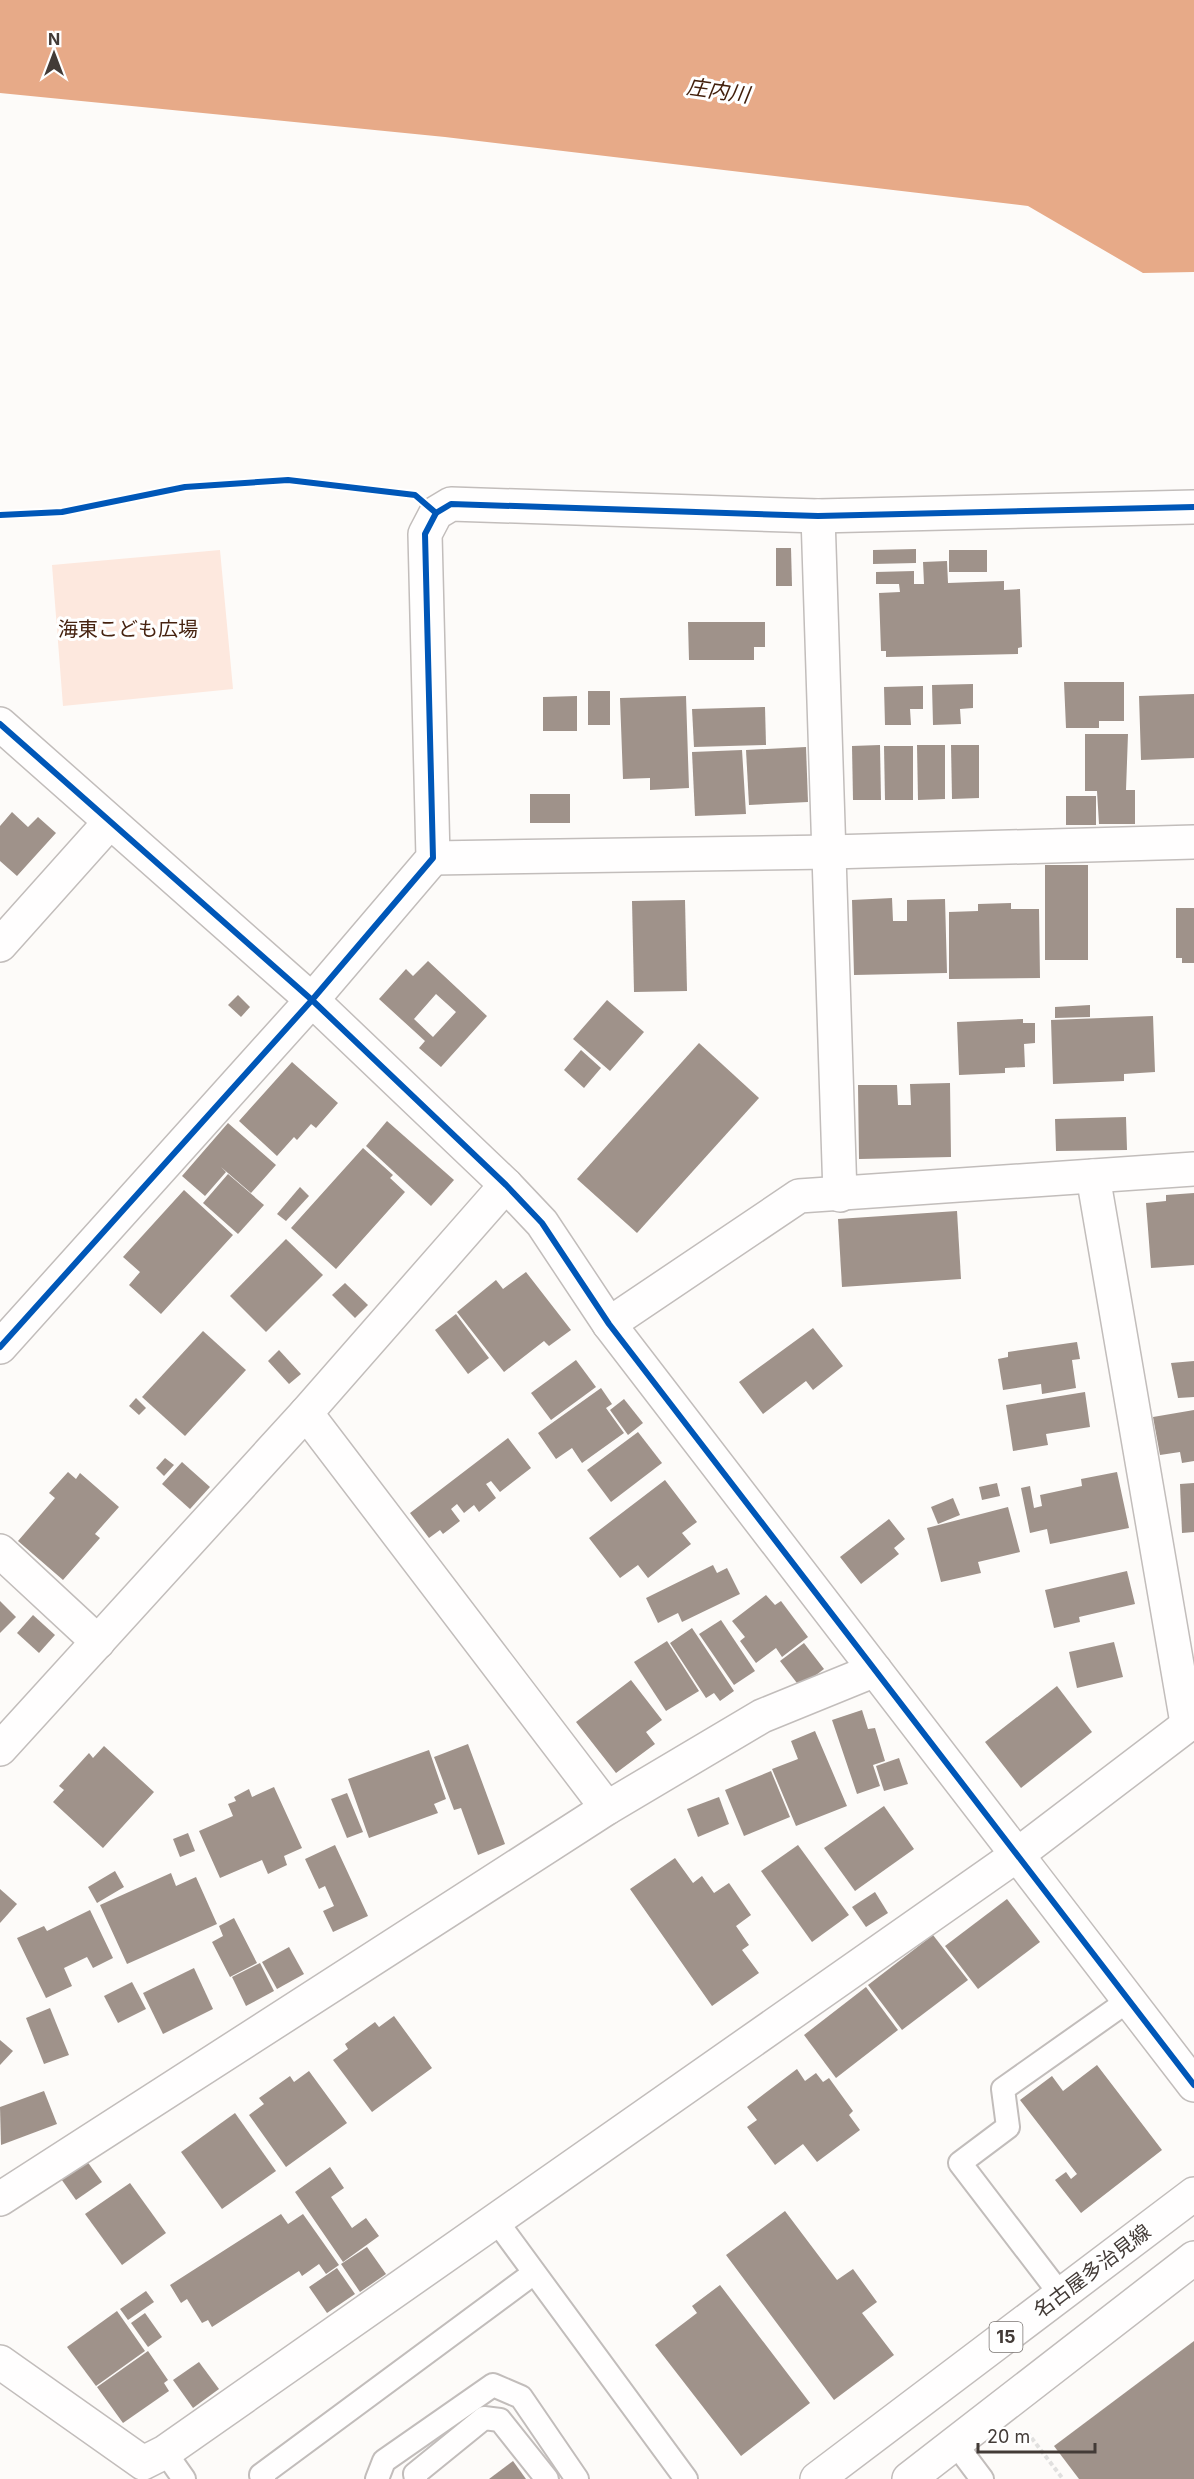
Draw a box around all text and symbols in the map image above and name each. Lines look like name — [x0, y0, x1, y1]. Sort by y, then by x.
north arrow — [24, 24, 84, 84]
text: N — [48, 29, 60, 49]
water label: 庄内川 — [685, 74, 753, 108]
park label: 海東こども広場 — [58, 617, 198, 641]
street label: 名古屋多治見線 — [1029, 2219, 1155, 2323]
road number: 15 — [990, 2322, 1022, 2352]
scale bar — [978, 2416, 1095, 2454]
text: 20 m — [987, 2426, 1030, 2447]

